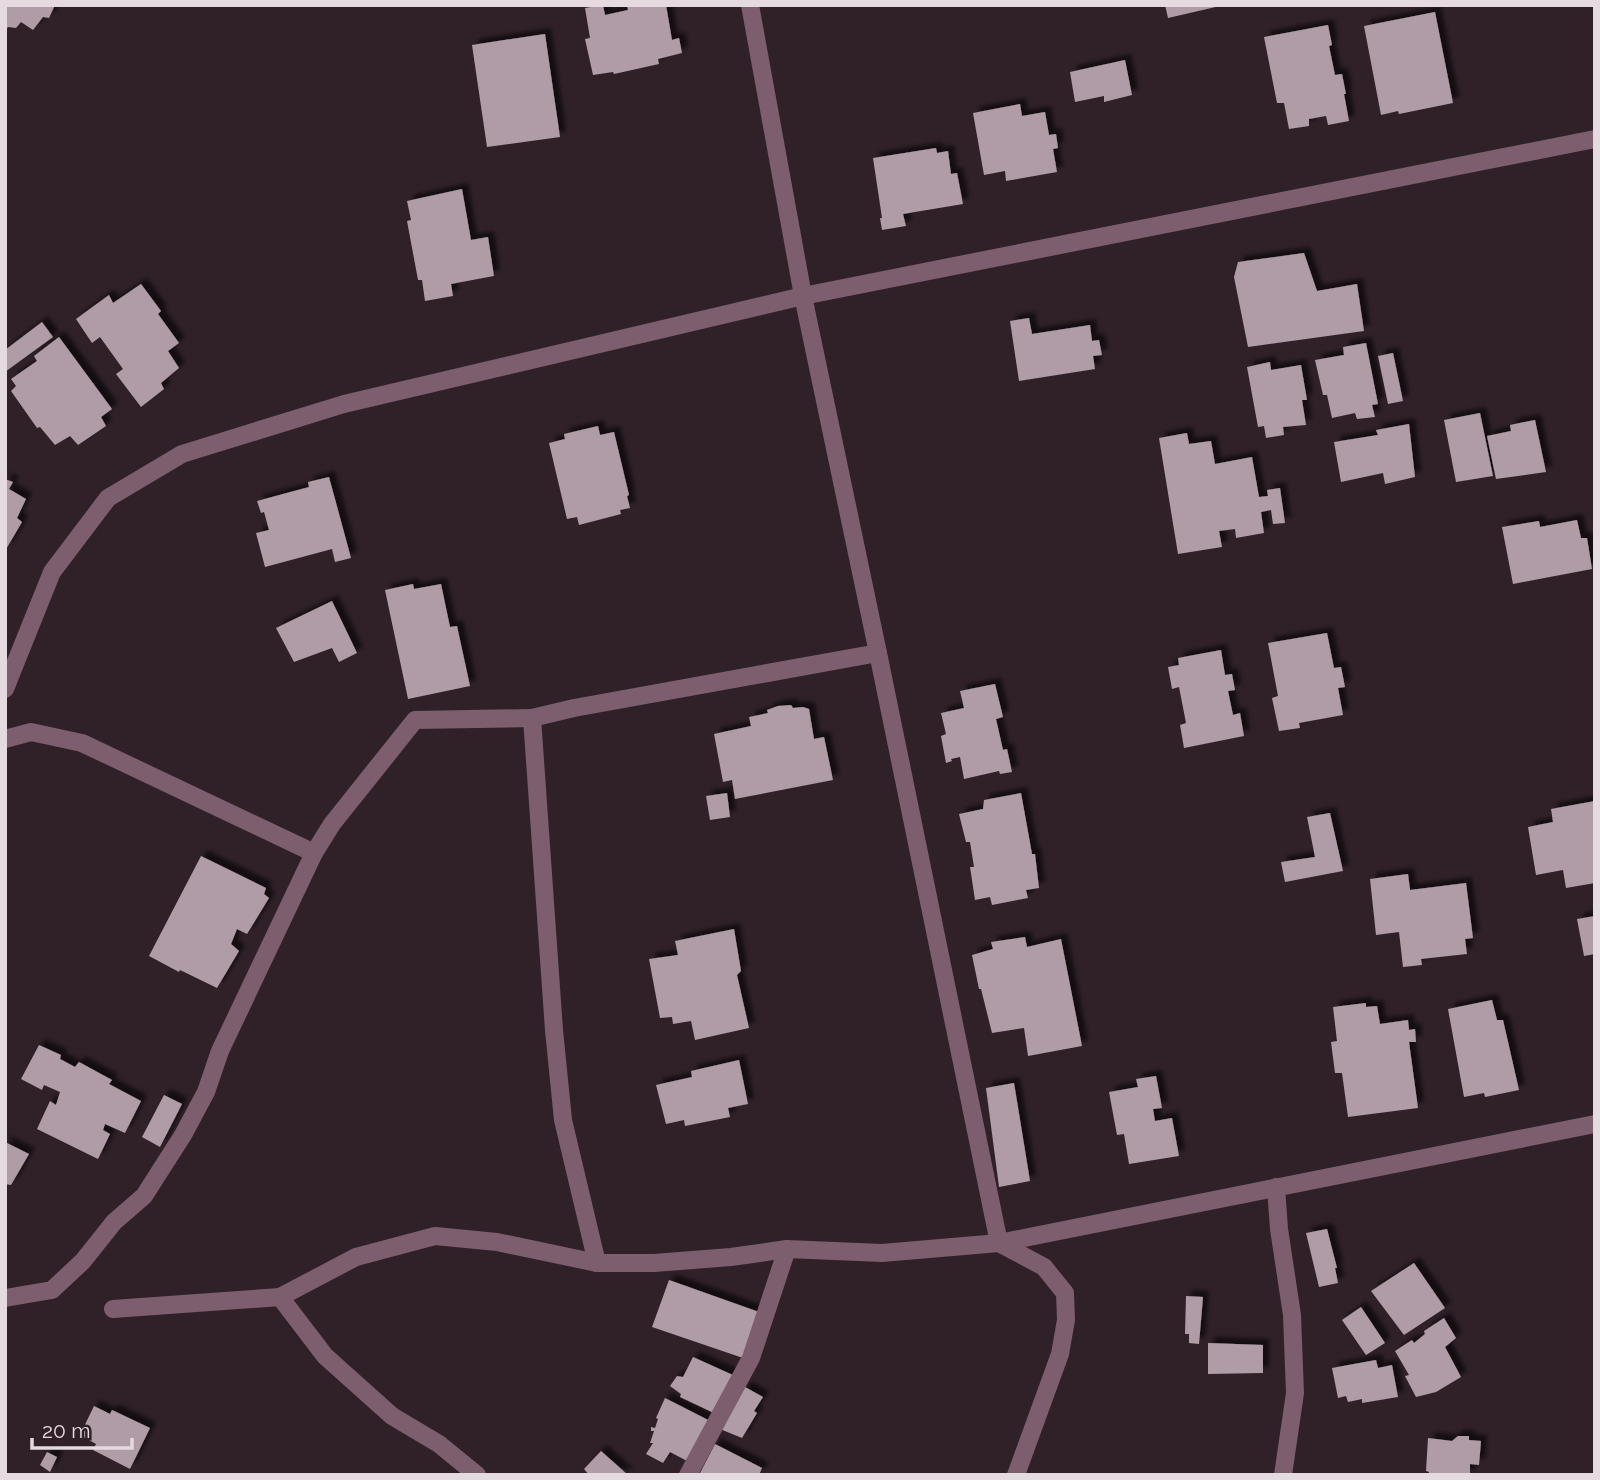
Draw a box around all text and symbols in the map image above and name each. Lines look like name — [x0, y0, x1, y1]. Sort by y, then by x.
scale bar — [32, 1406, 131, 1450]
text: 20 m — [42, 1418, 90, 1443]

